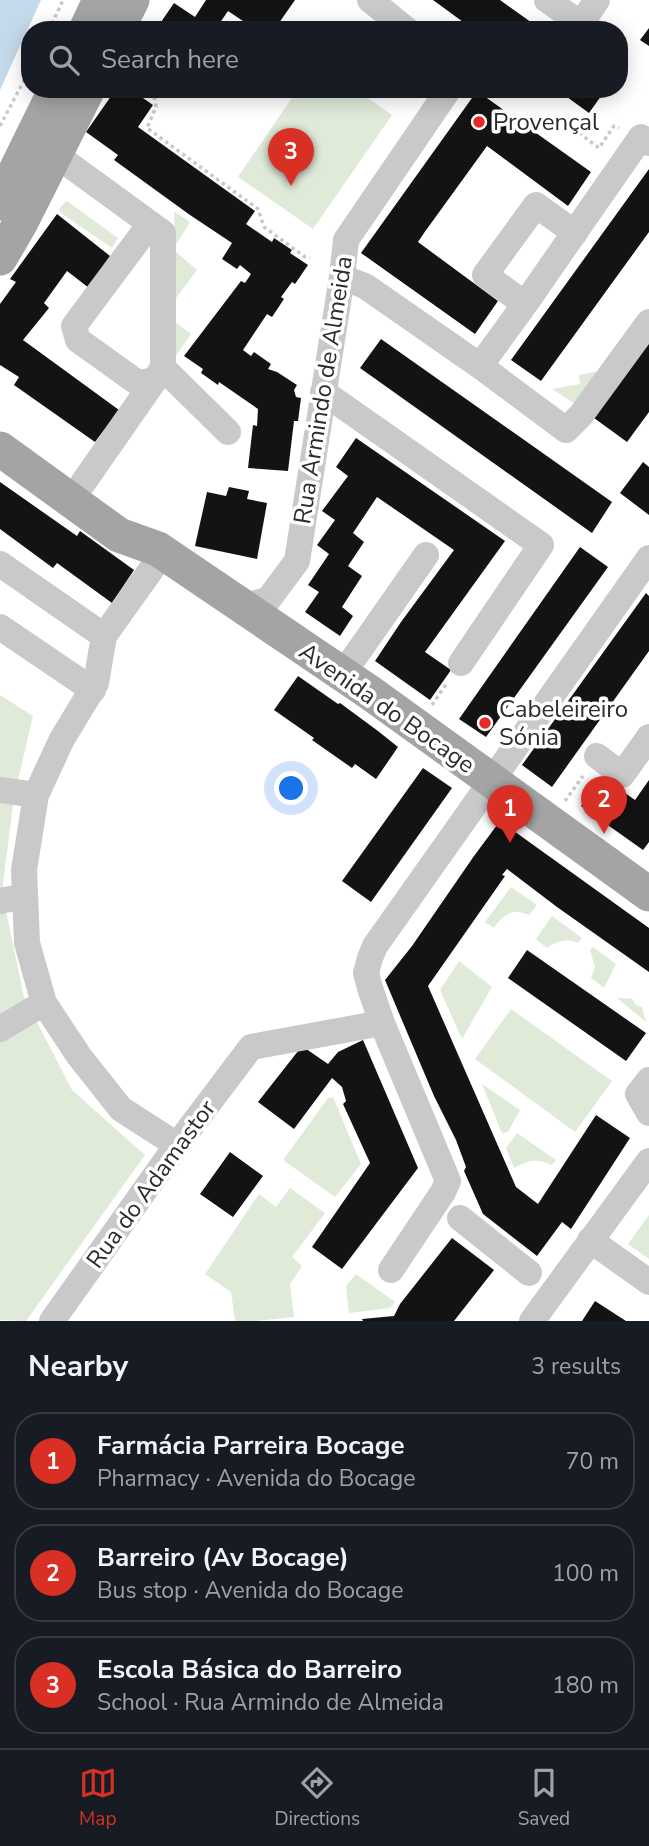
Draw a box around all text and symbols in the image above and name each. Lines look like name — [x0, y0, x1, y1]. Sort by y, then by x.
search box — [21, 21, 628, 98]
icon: search — [45, 41, 83, 79]
text: Search here — [101, 42, 239, 77]
place label: Provençal — [493, 106, 599, 138]
marker: Provençal — [471, 114, 487, 130]
pin: 3 — [268, 128, 314, 186]
street label: Rua Armindo de Almeida — [286, 254, 360, 526]
street label: Avenida do Bocage — [293, 635, 481, 781]
place label: Cabeleireiro Sónia — [499, 693, 628, 753]
marker: Cabeleireiro Sónia — [477, 715, 493, 731]
your location — [274, 771, 308, 805]
pin: 2 — [581, 776, 627, 834]
pin: 1 — [487, 785, 533, 843]
street label: Rua do Adamastor — [79, 1093, 223, 1275]
text: Nearby — [28, 1346, 128, 1387]
text: 3 results — [531, 1351, 621, 1382]
text: Farmácia Parreira Bocage — [97, 1428, 405, 1463]
text: 1 — [46, 1446, 60, 1477]
text: 70 m — [566, 1446, 619, 1477]
text: Pharmacy · Avenida do Bocage — [97, 1463, 415, 1494]
text: Barreiro (Av Bocage) — [97, 1540, 349, 1575]
text: 2 — [46, 1558, 60, 1589]
text: 100 m — [552, 1558, 619, 1589]
text: Bus stop · Avenida do Bocage — [97, 1575, 403, 1606]
text: Escola Básica do Barreiro — [97, 1652, 402, 1687]
text: 3 — [46, 1670, 60, 1701]
text: 180 m — [552, 1670, 619, 1701]
text: School · Rua Armindo de Almeida — [97, 1687, 444, 1718]
tab: Map — [79, 1764, 117, 1832]
tab: Directions — [274, 1764, 360, 1832]
tab: Saved — [518, 1764, 570, 1832]

